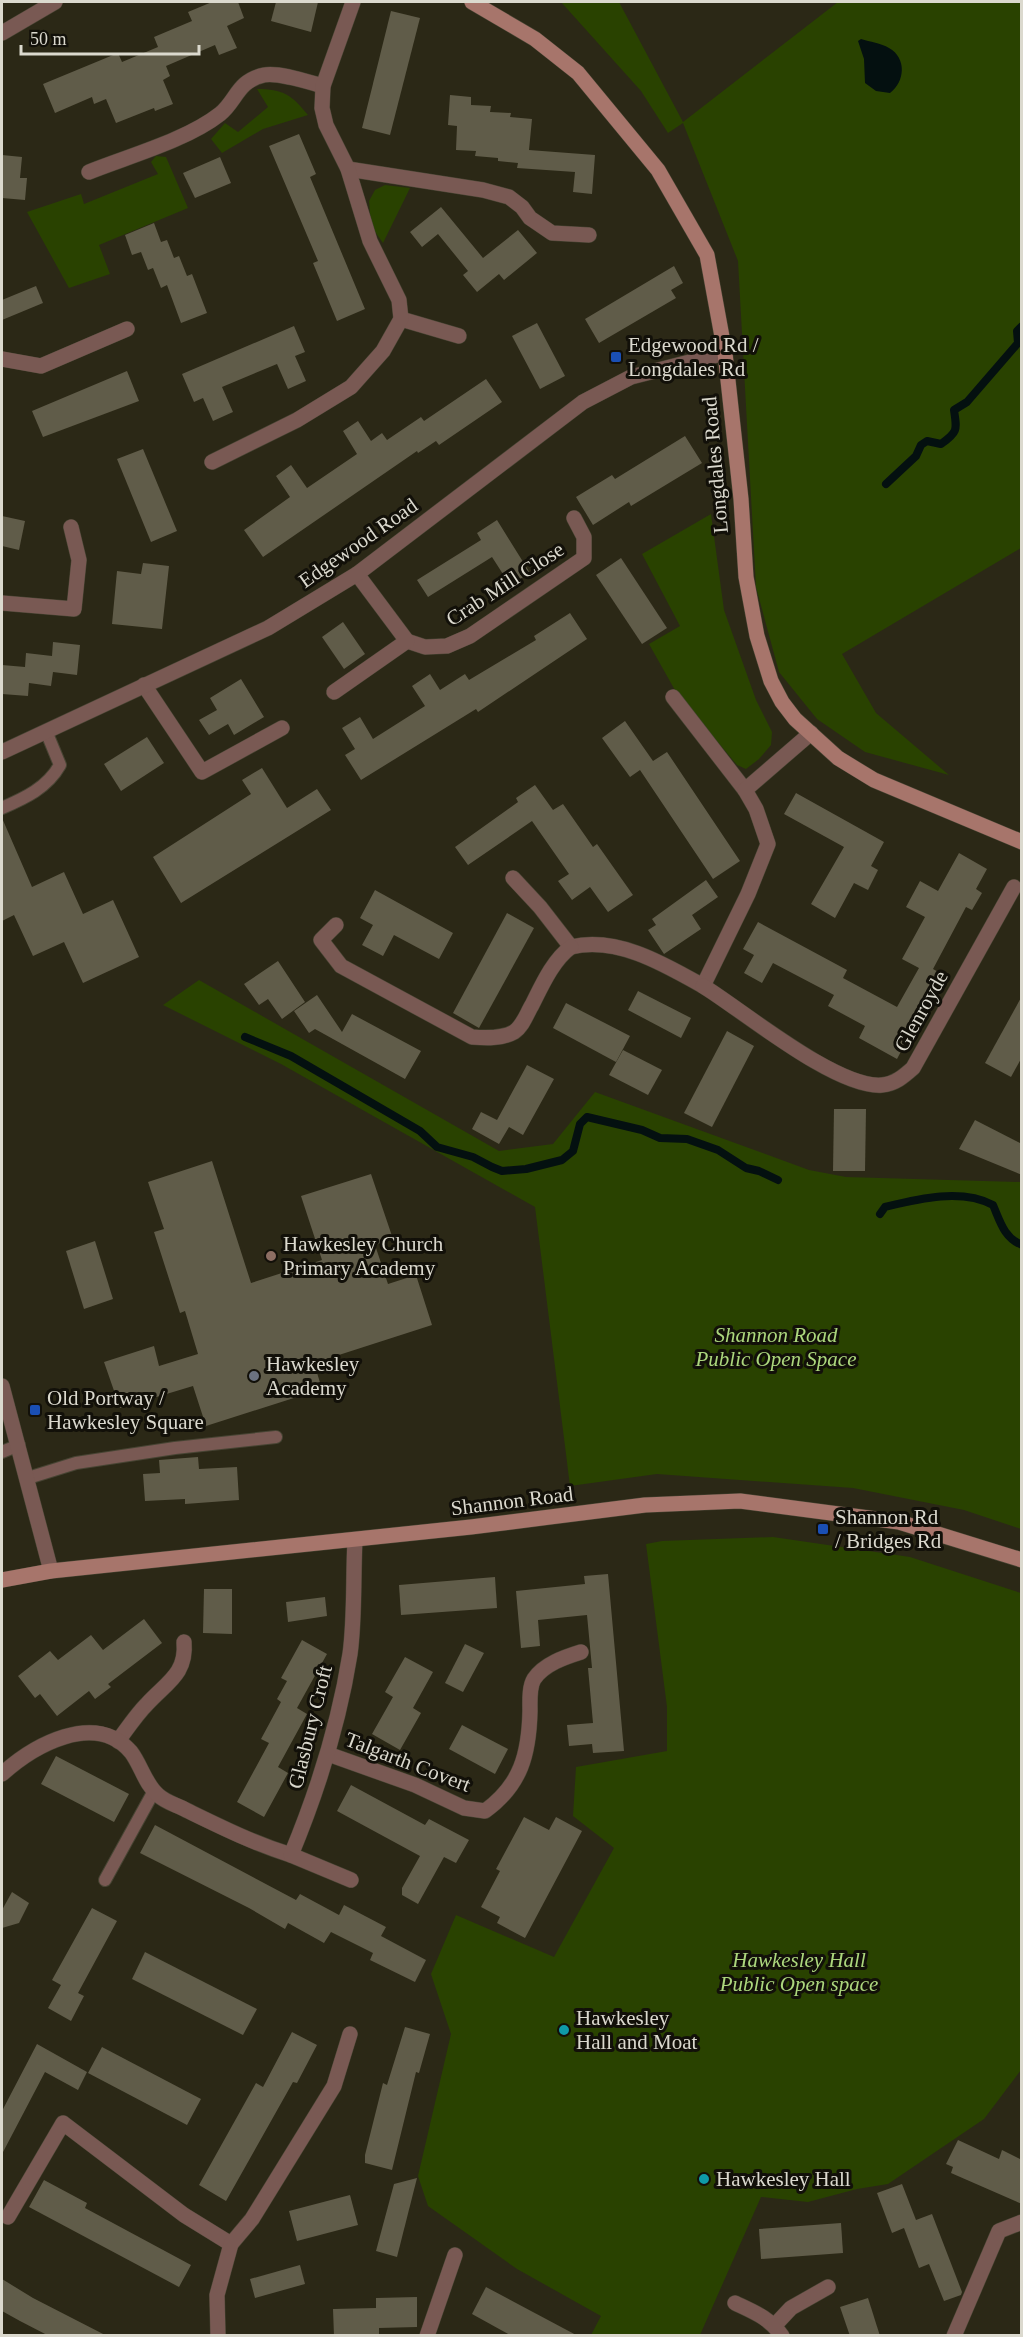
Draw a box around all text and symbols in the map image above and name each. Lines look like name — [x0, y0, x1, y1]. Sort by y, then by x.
scale bar — [21, 18, 200, 56]
text: 50 m — [30, 29, 67, 49]
place label: Edgewood Rd / Longdales Rd — [628, 333, 759, 381]
marker: Edgewood Rd / Longdales Rd — [609, 350, 623, 364]
street label: Longdales Road — [697, 395, 733, 534]
street label: Edgewood Road — [294, 493, 422, 593]
street label: Crab Mill Close — [442, 537, 568, 631]
street label: Glenroyde — [889, 966, 953, 1056]
place label: Hawkesley Church Primary Academy — [283, 1232, 444, 1280]
marker: Hawkesley Church Primary Academy — [264, 1249, 278, 1263]
park label: Shannon Road Public Open Space — [695, 1323, 856, 1371]
place label: Hawkesley Academy — [266, 1352, 360, 1400]
marker: Hawkesley Academy — [247, 1369, 261, 1383]
place label: Old Portway / Hawkesley Square — [47, 1386, 204, 1434]
marker: Old Portway / Hawkesley Square — [28, 1403, 42, 1417]
street label: Shannon Road — [449, 1482, 575, 1520]
place label: Shannon Rd / Bridges Rd — [835, 1505, 942, 1553]
marker: Shannon Rd / Bridges Rd — [816, 1522, 830, 1536]
street label: Glasbury Croft — [283, 1663, 337, 1791]
street label: Talgarth Covert — [342, 1727, 474, 1797]
park label: Hawkesley Hall Public Open space — [719, 1948, 878, 1996]
place label: Hawkesley Hall and Moat — [576, 2006, 697, 2054]
marker: Hawkesley Hall and Moat — [557, 2023, 571, 2037]
place label: Hawkesley Hall — [716, 2167, 851, 2191]
marker: Hawkesley Hall — [697, 2172, 711, 2186]

